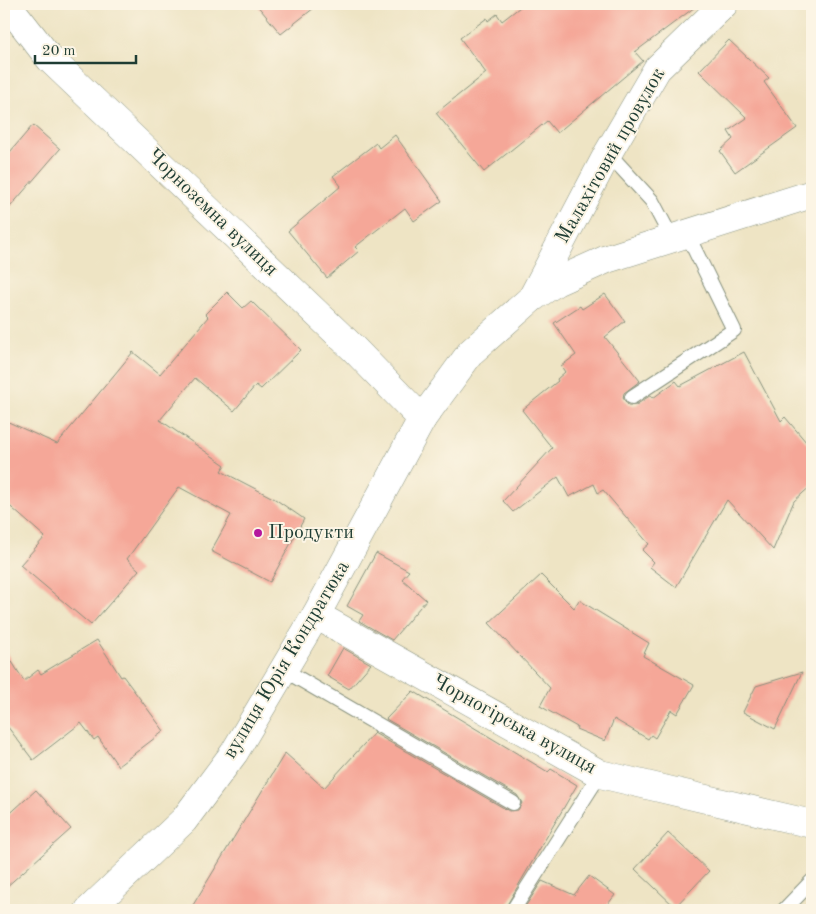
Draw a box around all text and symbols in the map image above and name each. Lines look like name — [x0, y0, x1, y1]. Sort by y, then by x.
scale bar — [35, 32, 136, 64]
text: 20 m — [42, 44, 76, 59]
street label: Малахітовий провулок — [553, 65, 669, 247]
street label: Чорноземна вулиця — [143, 146, 281, 280]
place label: Продукти — [268, 523, 354, 543]
marker: Продукти — [252, 527, 264, 539]
street label: вулиця Юрія Кондратюка — [220, 558, 354, 762]
street label: Чорногірська вулиця — [429, 672, 599, 778]

